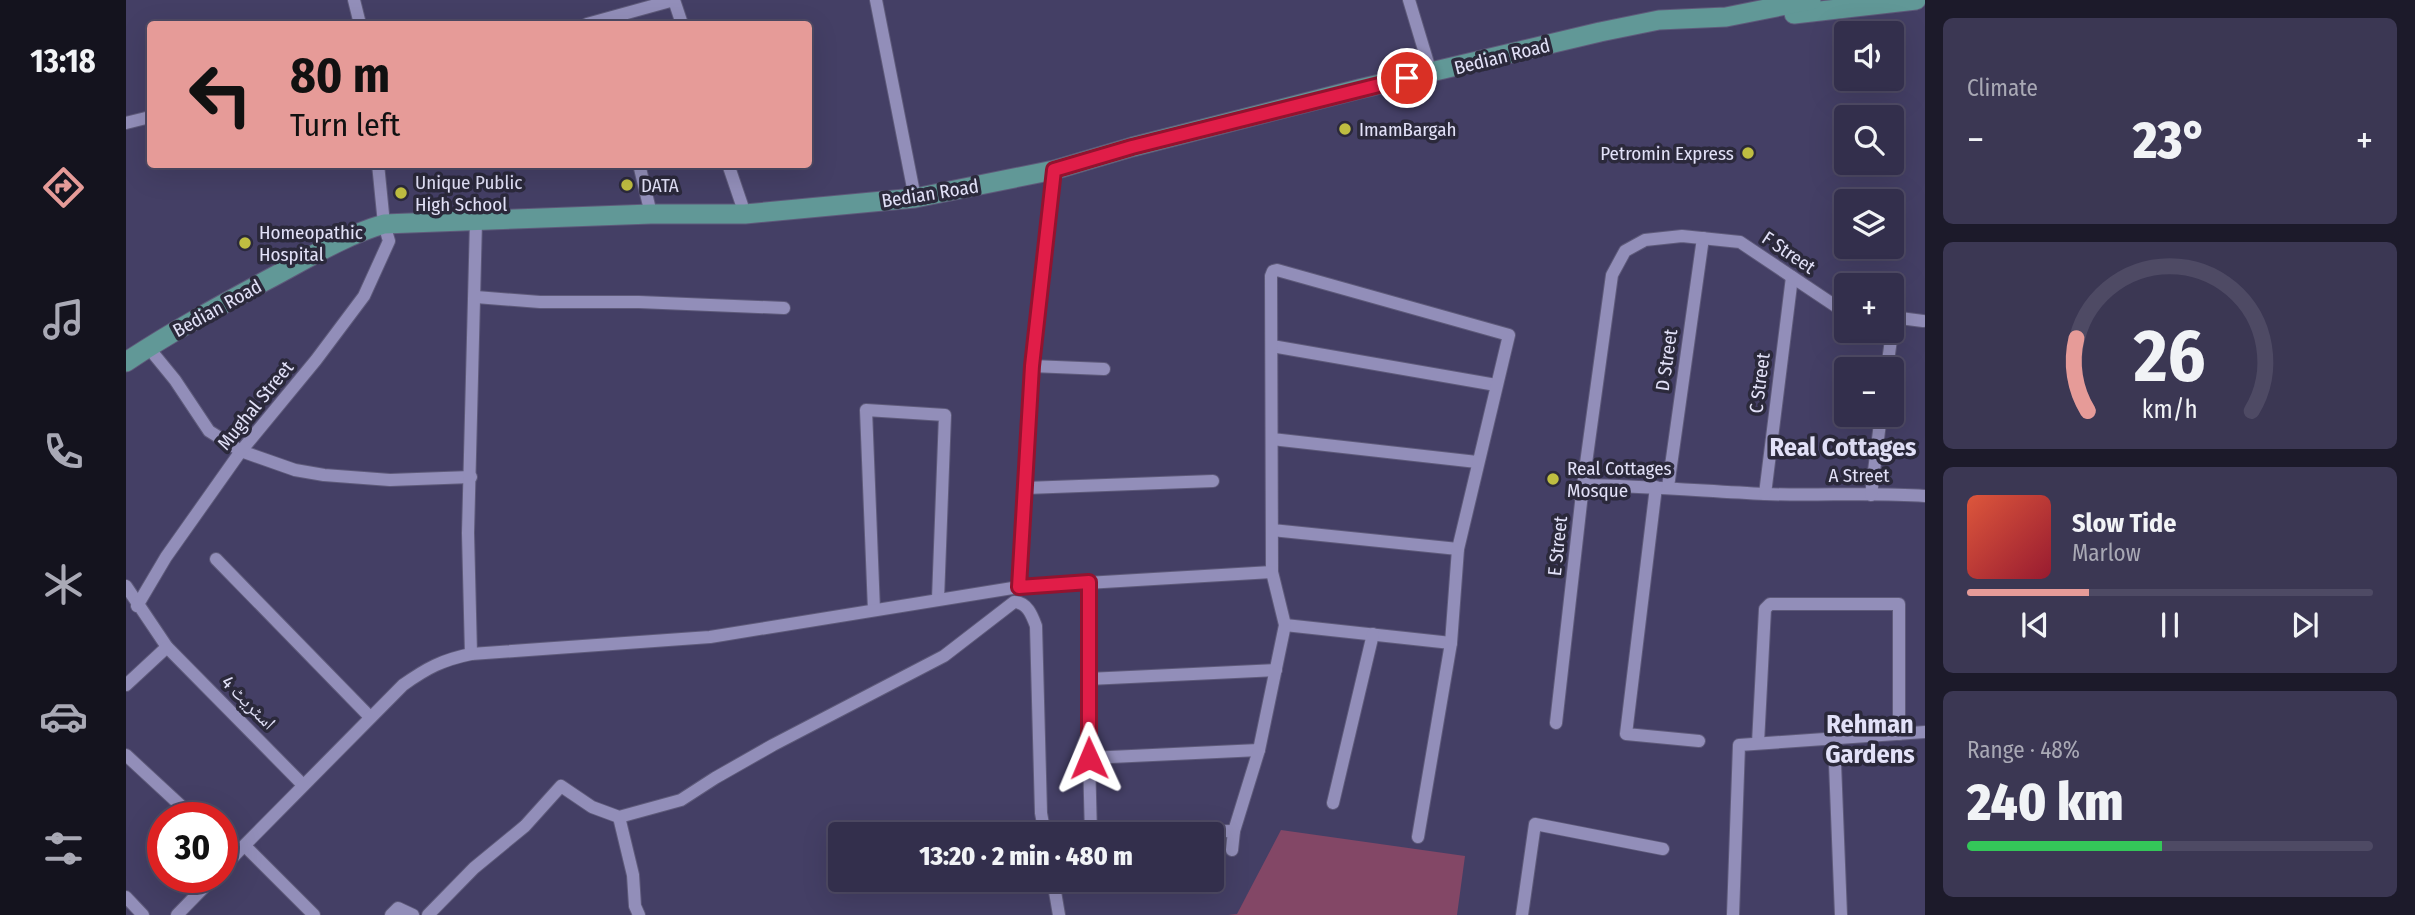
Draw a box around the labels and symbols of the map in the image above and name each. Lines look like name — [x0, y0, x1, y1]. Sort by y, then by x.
street label: Bedian Road — [1452, 33, 1552, 79]
pin — [1377, 48, 1437, 108]
place label: ImamBargah — [1359, 118, 1456, 141]
marker: ImamBargah — [1337, 121, 1353, 137]
place label: Petromin Express — [1600, 142, 1734, 165]
marker: Petromin Express — [1740, 145, 1756, 161]
place label: Unique Public High School — [415, 171, 522, 216]
place label: DATA — [641, 174, 679, 197]
street label: Bedian Road — [880, 174, 980, 213]
marker: DATA — [619, 177, 635, 193]
marker: Unique Public High School — [393, 185, 409, 201]
place label: Homeopathic Hospital — [259, 221, 363, 266]
street label: F Street — [1758, 226, 1820, 279]
marker: Homeopathic Hospital — [237, 235, 253, 251]
street label: Bedian Road — [169, 275, 266, 342]
street label: D Street — [1651, 327, 1682, 392]
street label: C Street — [1744, 351, 1775, 415]
street label: Mughal Street — [213, 356, 299, 454]
district label: Real Cottages — [1770, 432, 1916, 463]
place label: Real Cottages Mosque — [1567, 457, 1672, 502]
street label: A Street — [1828, 464, 1890, 487]
marker: Real Cottages Mosque — [1545, 471, 1561, 487]
street label: E Street — [1543, 514, 1572, 577]
street label: اسٹریٹ 4 — [217, 670, 281, 734]
district label: Rehman Gardens — [1825, 709, 1915, 770]
position arrow — [1052, 721, 1126, 795]
speed limit sign: 30 — [147, 802, 238, 893]

